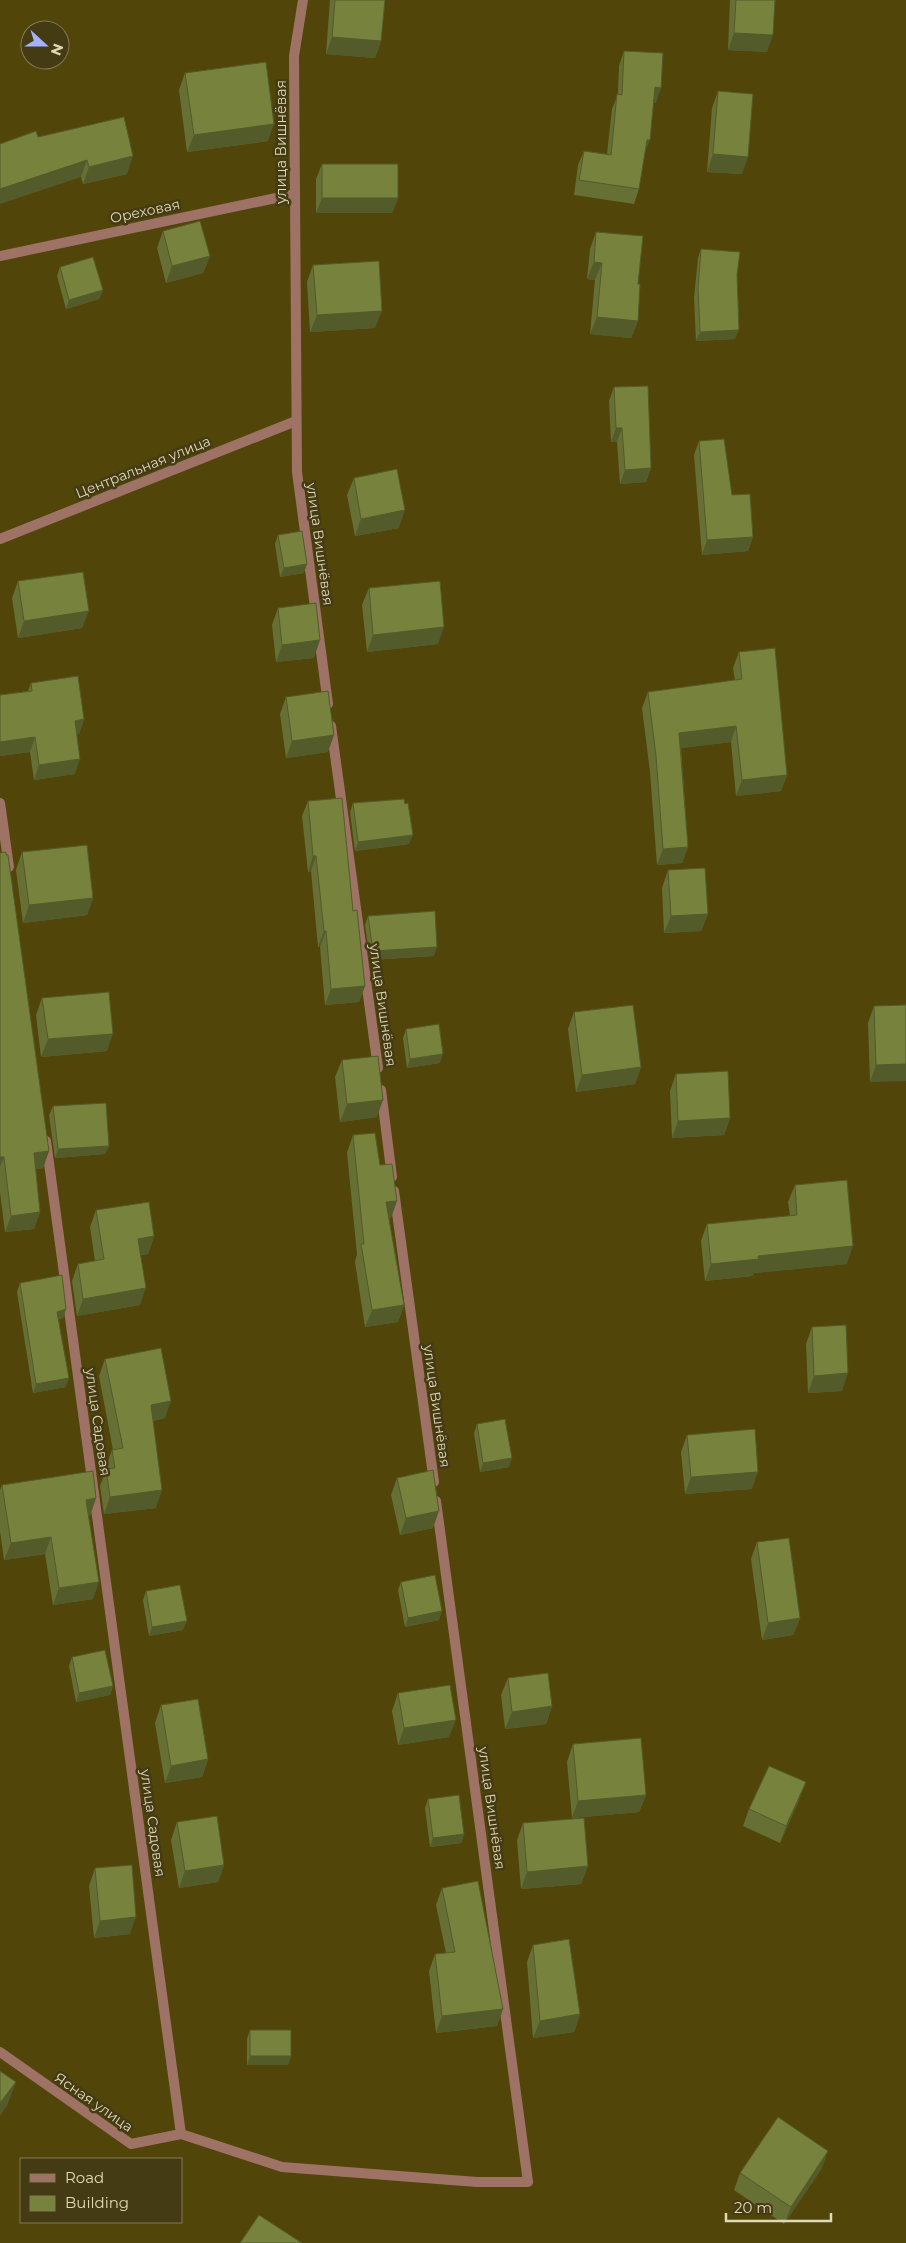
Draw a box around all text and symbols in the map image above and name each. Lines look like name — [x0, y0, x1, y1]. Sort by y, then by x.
north arrow — [20, 20, 70, 70]
text: N — [47, 41, 68, 58]
street label: улица Вишнёвая — [272, 80, 290, 205]
street label: Ореховая — [108, 195, 182, 227]
street label: Центральная улица — [73, 432, 213, 502]
street label: улица Вишнёвая — [302, 480, 338, 607]
street label: улица Вишнёвая — [365, 941, 401, 1068]
street label: улица Вишнёвая — [419, 1342, 455, 1469]
street label: улица Садовая — [81, 1366, 114, 1477]
street label: улица Вишнёвая — [474, 1744, 510, 1871]
street label: улица Садовая — [136, 1767, 169, 1878]
street label: Ясная улица — [51, 2068, 137, 2136]
legend — [20, 2158, 182, 2223]
text: Road — [65, 2168, 104, 2187]
scale bar — [726, 2190, 831, 2222]
text: Building — [65, 2193, 129, 2212]
text: 20 m — [734, 2198, 772, 2217]

